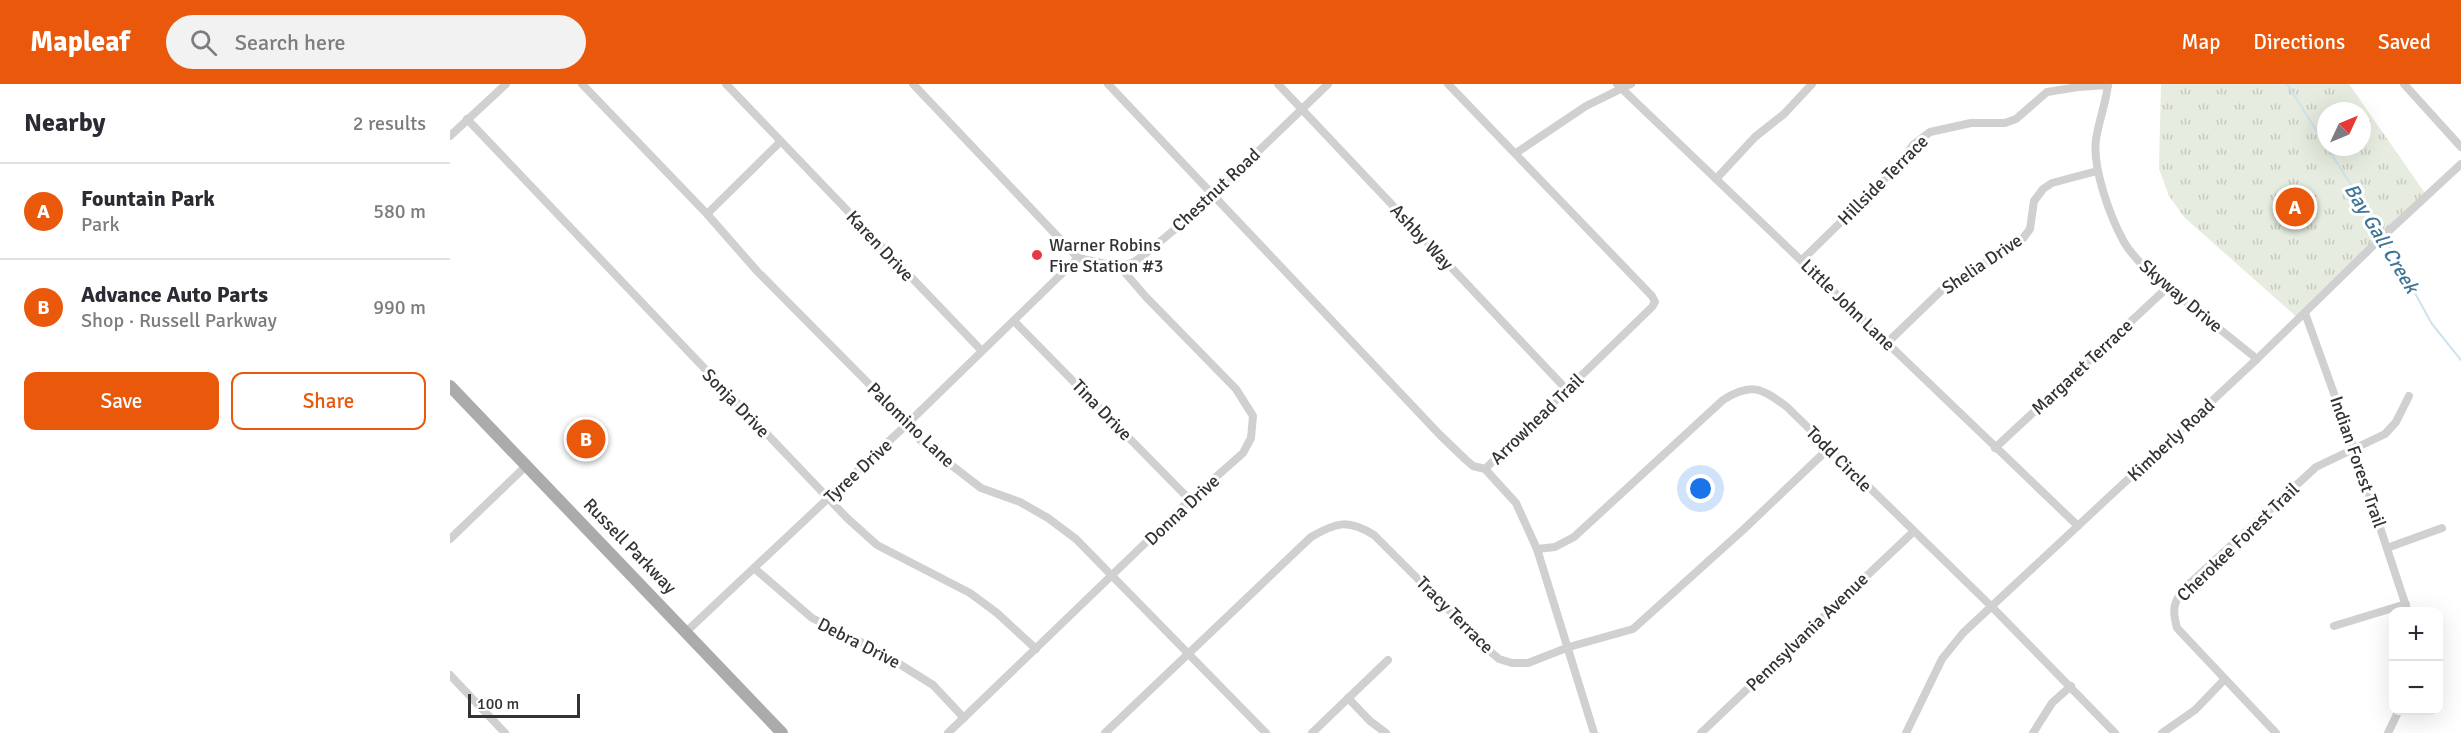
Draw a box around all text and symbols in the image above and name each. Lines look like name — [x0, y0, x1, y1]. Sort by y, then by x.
search box — [166, 15, 586, 69]
text: Mapleaf — [30, 25, 130, 59]
icon: search — [187, 26, 220, 59]
text: Search here — [235, 29, 346, 56]
text: Map — [2182, 29, 2220, 55]
text: Directions — [2253, 29, 2345, 55]
text: Saved — [2378, 29, 2431, 55]
north arrow — [2317, 102, 2371, 156]
text: Nearby — [24, 107, 105, 139]
text: 2 results — [353, 111, 426, 136]
street label: Hillside Terrace — [1833, 130, 1933, 230]
street label: Chestnut Road — [1167, 144, 1265, 236]
water label: Bay Gall Creek — [2339, 179, 2425, 299]
pin: A — [2276, 184, 2314, 230]
text: Fountain Park — [81, 185, 215, 212]
text: A — [37, 199, 50, 224]
text: 580 m — [373, 199, 426, 224]
street label: Ashby Way — [1386, 199, 1459, 275]
street label: Karen Drive — [842, 206, 918, 286]
text: Park — [81, 212, 119, 237]
street label: Shelia Drive — [1938, 229, 2026, 299]
place label: Warner Robins Fire Station #3 — [1049, 234, 1164, 277]
marker: Warner Robins Fire Station #3 — [1030, 248, 1044, 262]
street label: Little John Lane — [1796, 254, 1900, 356]
street label: Skyway Drive — [2135, 255, 2227, 337]
text: Advance Auto Parts — [81, 281, 268, 308]
text: B — [37, 295, 50, 320]
text: 990 m — [373, 295, 426, 320]
text: Shop · Russell Parkway — [81, 308, 277, 333]
street label: Margaret Terrace — [2027, 315, 2137, 419]
street label: Sonja Drive — [698, 364, 774, 442]
street label: Arrowhead Trail — [1486, 369, 1588, 469]
button: Save — [24, 372, 219, 430]
button: Share — [231, 372, 426, 430]
street label: Tina Drive — [1067, 375, 1137, 445]
street label: Palomino Lane — [863, 378, 959, 472]
street label: Indian Forest Trail — [2325, 393, 2391, 531]
street label: Kimberly Road — [2123, 394, 2219, 486]
pin: B — [566, 416, 606, 462]
street label: Todd Circle — [1801, 421, 1877, 497]
street label: Tyree Drive — [820, 434, 896, 508]
street label: Donna Drive — [1140, 470, 1224, 550]
your location — [1686, 474, 1715, 503]
street label: Cherokee Forest Trail — [2172, 478, 2304, 606]
street label: Russell Parkway — [579, 494, 681, 599]
street label: Pennsylvania Avenue — [1741, 568, 1873, 696]
street label: Tracy Terrace — [1412, 572, 1498, 658]
map controls — [2389, 607, 2443, 715]
button: + — [2389, 607, 2443, 661]
street label: Debra Drive — [814, 613, 904, 673]
button: − — [2389, 661, 2443, 715]
scale bar — [468, 691, 580, 718]
text: 100 m — [477, 694, 519, 714]

